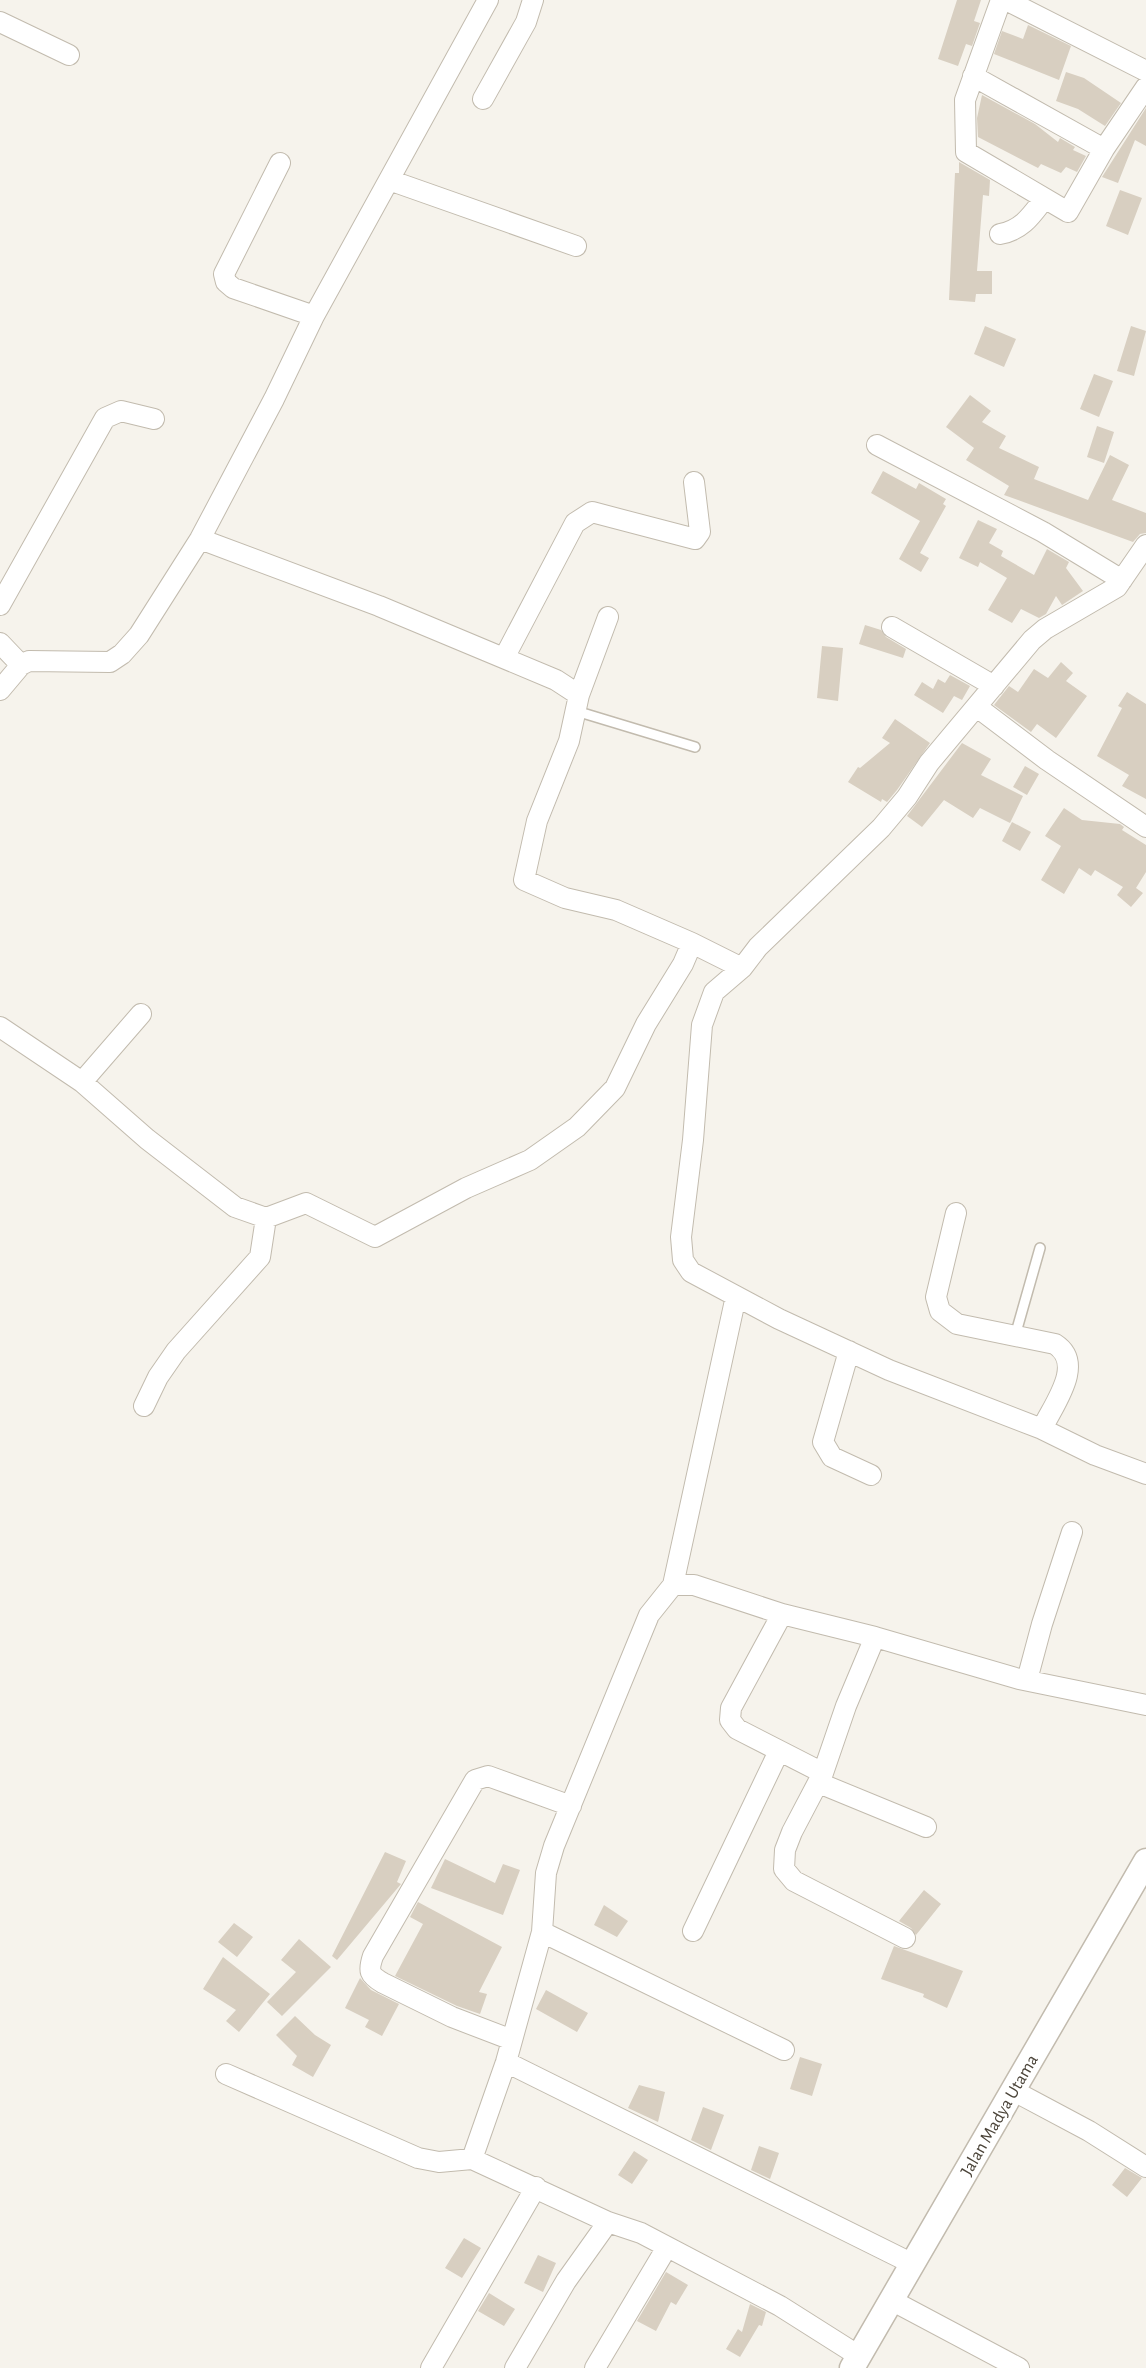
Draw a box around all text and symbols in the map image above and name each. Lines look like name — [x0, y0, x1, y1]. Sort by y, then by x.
street label: Jalan Madya Utama — [958, 2052, 1042, 2179]

